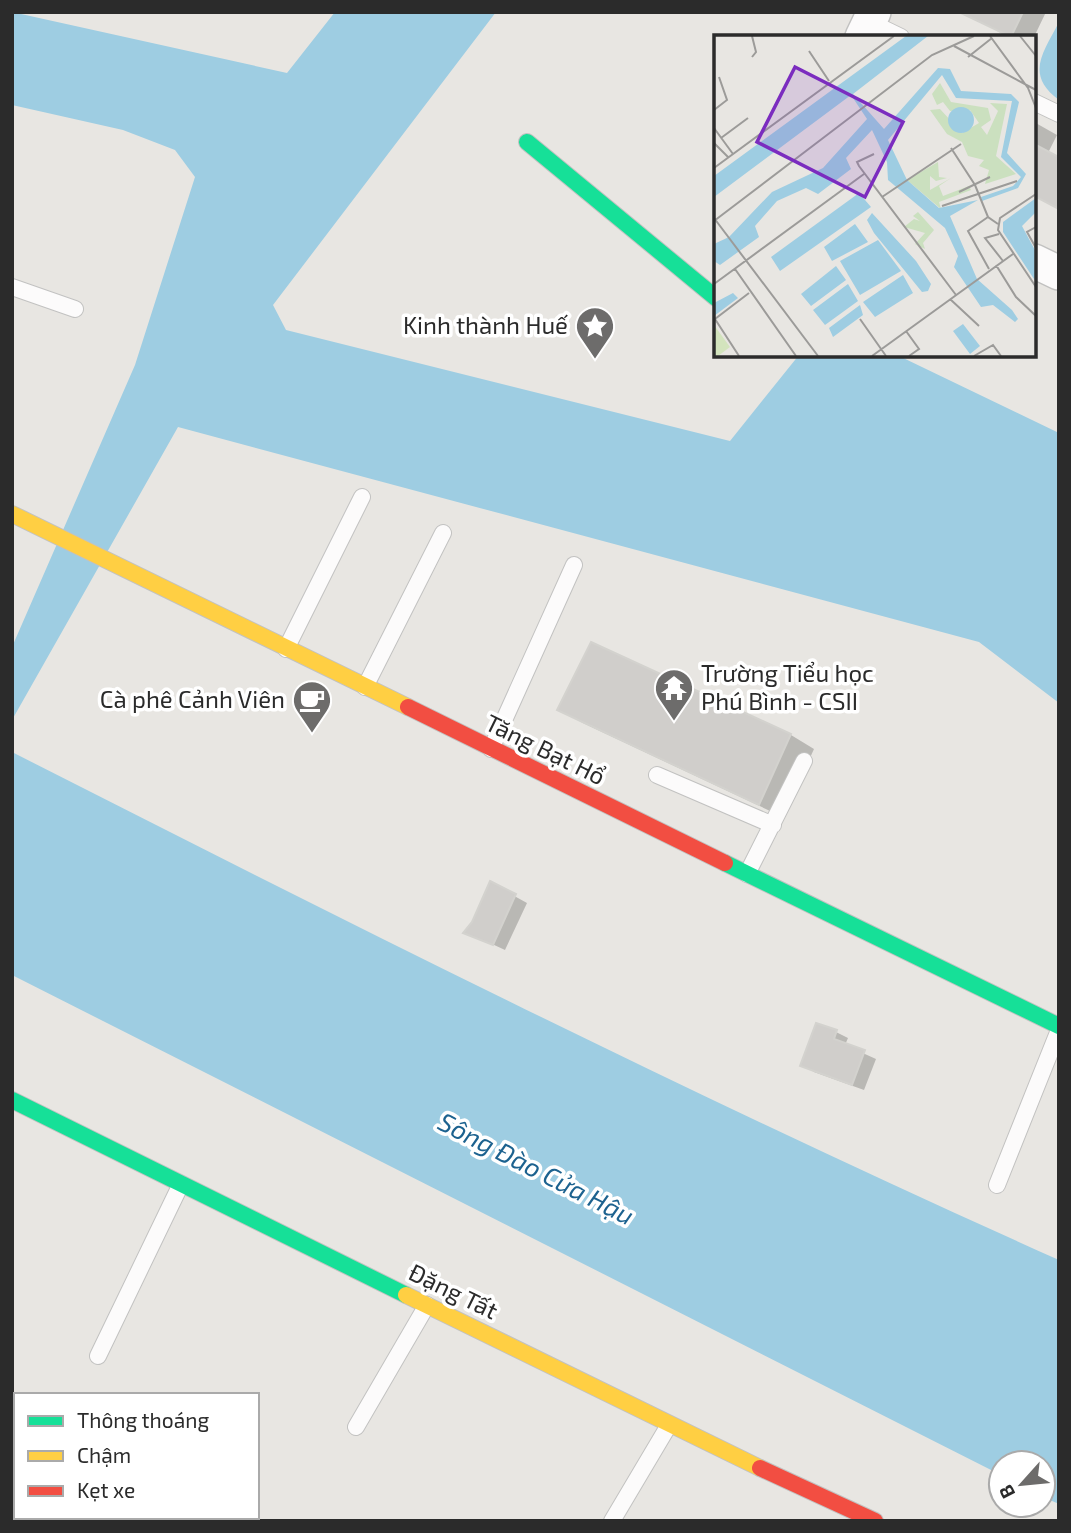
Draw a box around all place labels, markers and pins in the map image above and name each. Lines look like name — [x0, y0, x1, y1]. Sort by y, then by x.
place icon: Kinh thành Huế — [574, 305, 616, 360]
place label: Kinh thành Huế — [403, 310, 568, 339]
place label: Trường Tiểu học Phú Bình - CSII — [701, 658, 874, 715]
temple icon: Trường Tiểu học Phú Bình - CSII — [653, 667, 695, 722]
cafe icon: Cà phê Cảnh Viên — [291, 679, 333, 734]
place label: Cà phê Cảnh Viên — [100, 684, 285, 713]

